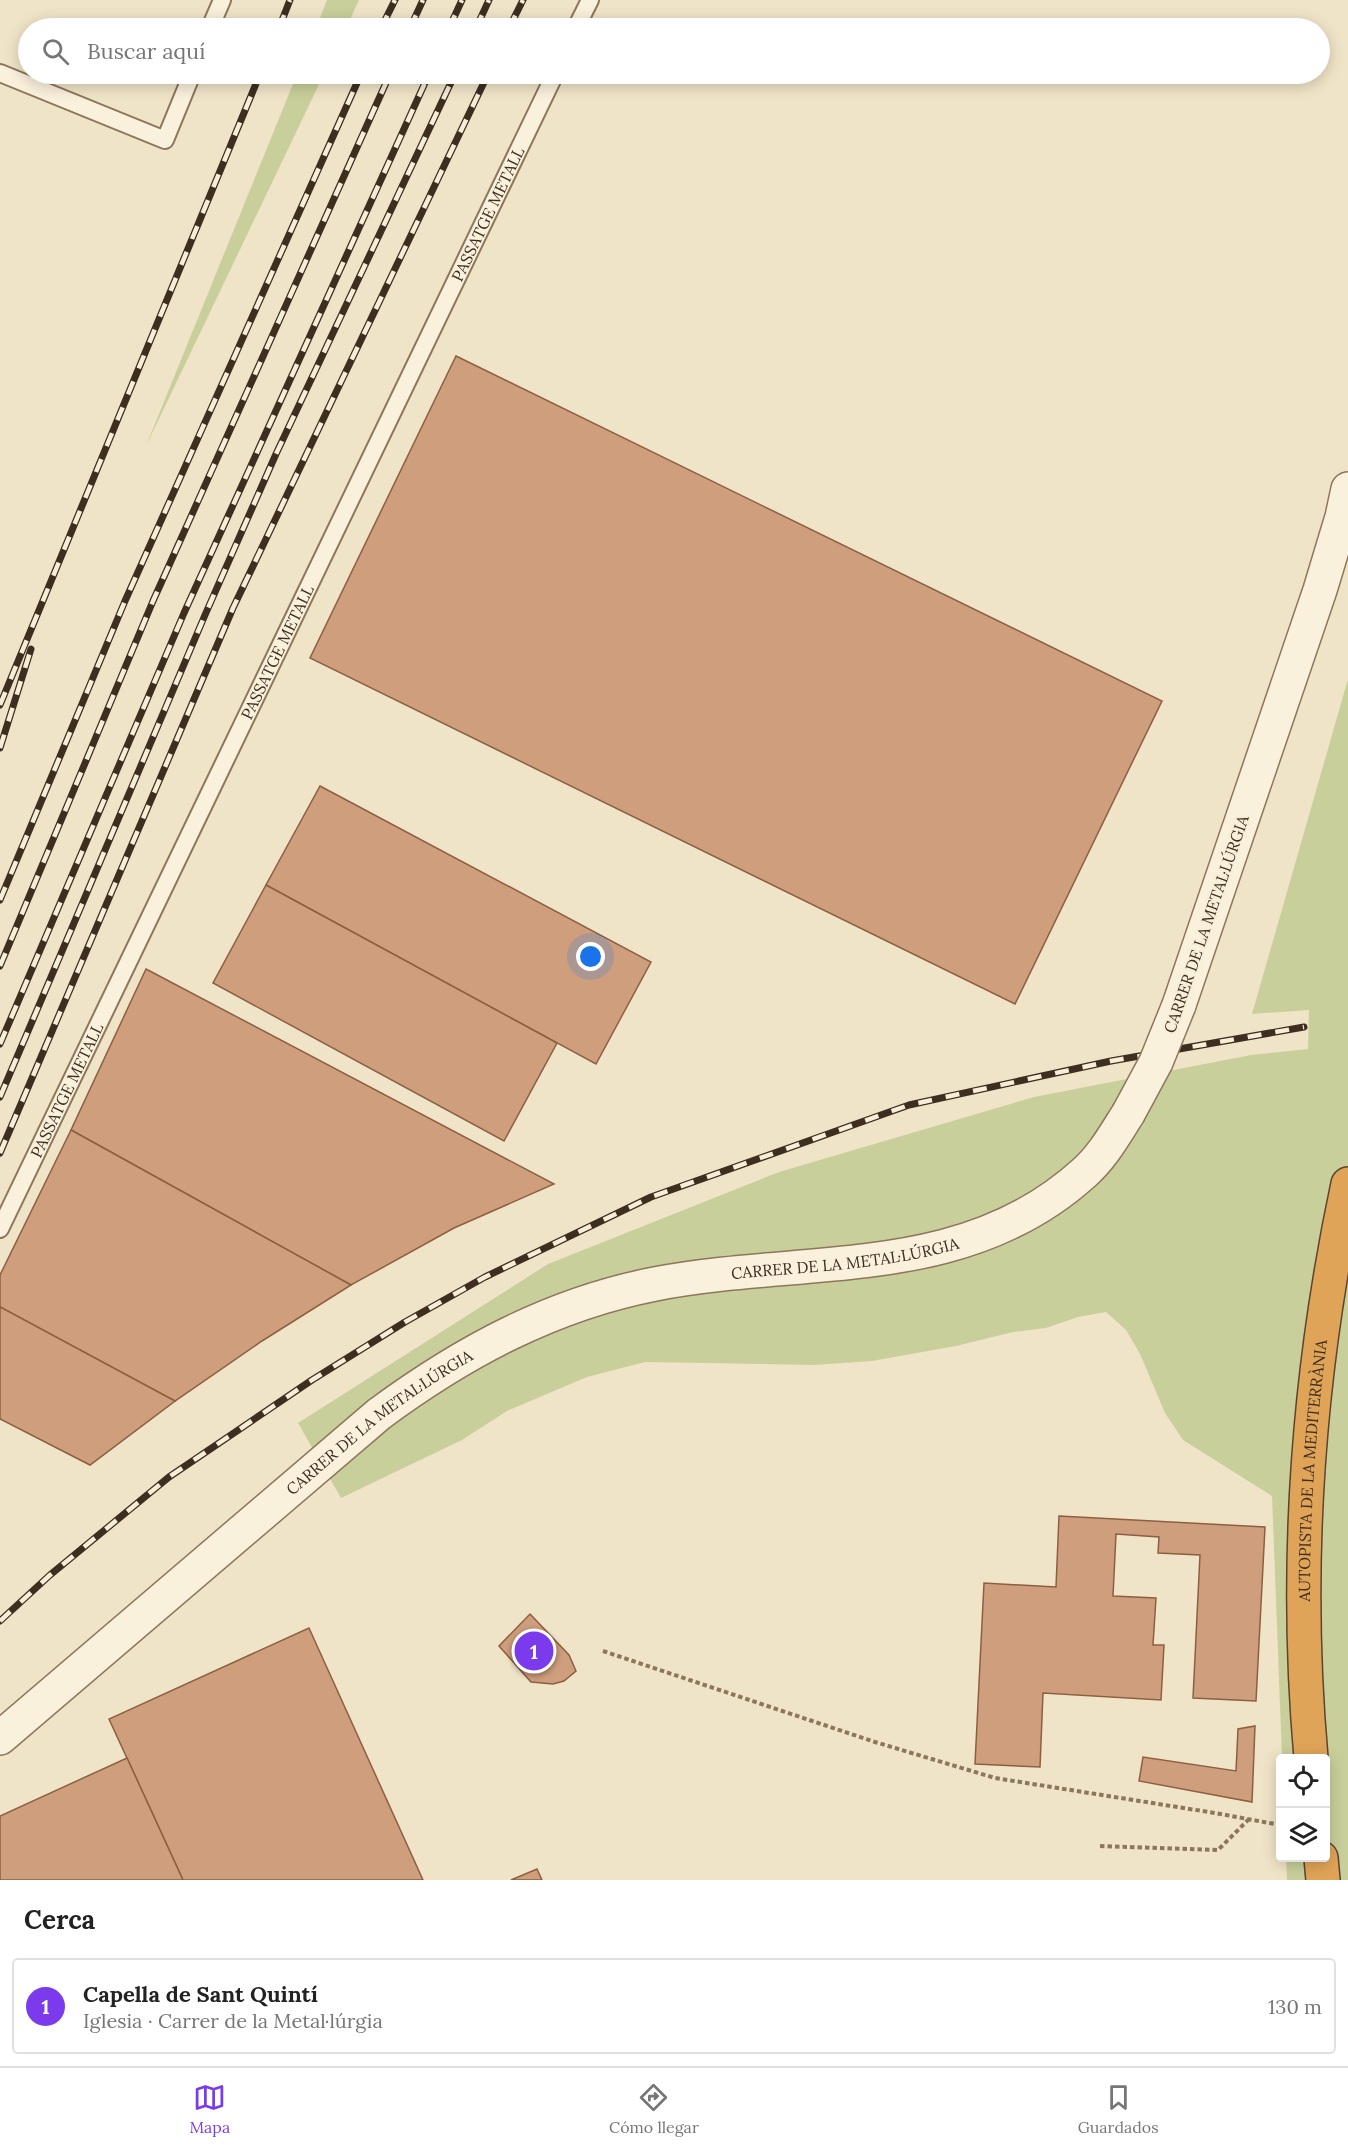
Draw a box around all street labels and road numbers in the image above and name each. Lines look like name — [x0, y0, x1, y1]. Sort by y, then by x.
street label: PASSATGE METALL — [447, 144, 528, 285]
street label: PASSATGE METALL — [236, 582, 318, 723]
street label: CARRER DE LA METAL·LÚRGIA — [1159, 811, 1253, 1036]
street label: PASSATGE METALL — [26, 1020, 107, 1161]
street label: CARRER DE LA METAL·LÚRGIA — [730, 1233, 962, 1283]
street label: AUTOPISTA DE LA MEDITERRÀNIA — [1294, 1337, 1331, 1603]
street label: CARRER DE LA METAL·LÚRGIA — [282, 1345, 477, 1499]

